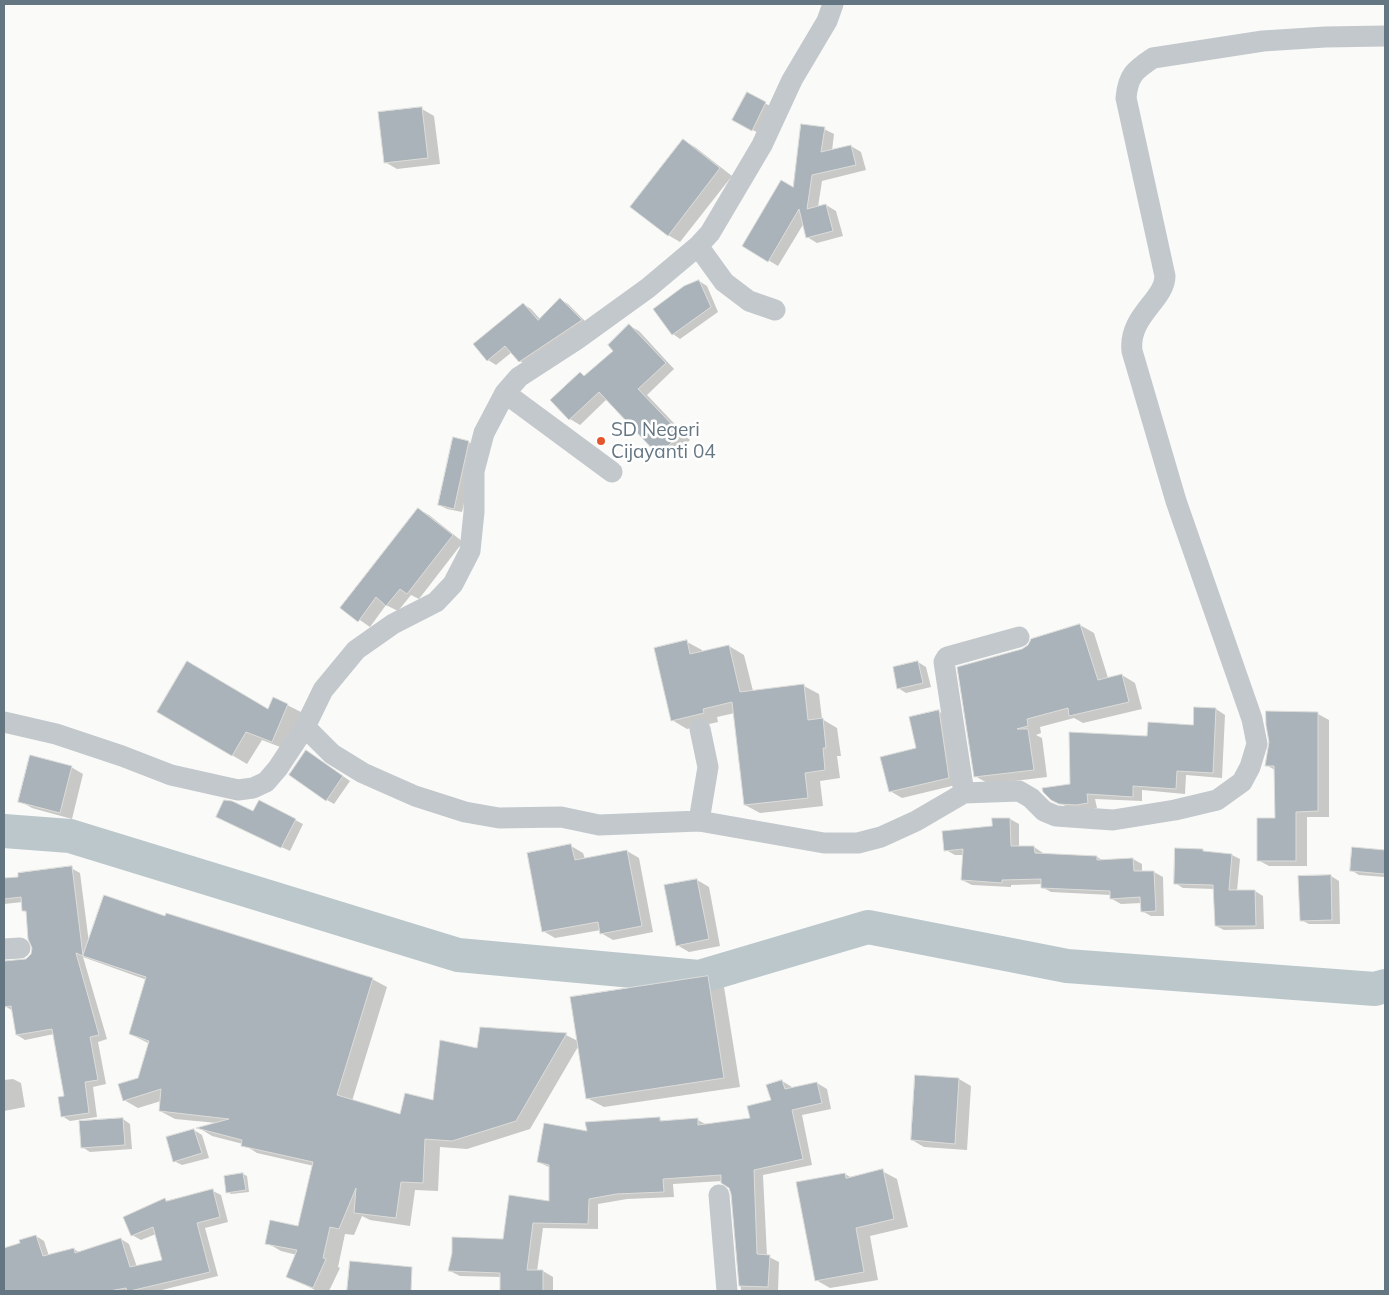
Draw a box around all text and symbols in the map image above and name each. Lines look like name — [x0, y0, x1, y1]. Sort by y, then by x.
place label: SD Negeri Cijayanti 04 — [611, 419, 716, 463]
marker: SD Negeri Cijayanti 04 — [595, 435, 607, 447]

